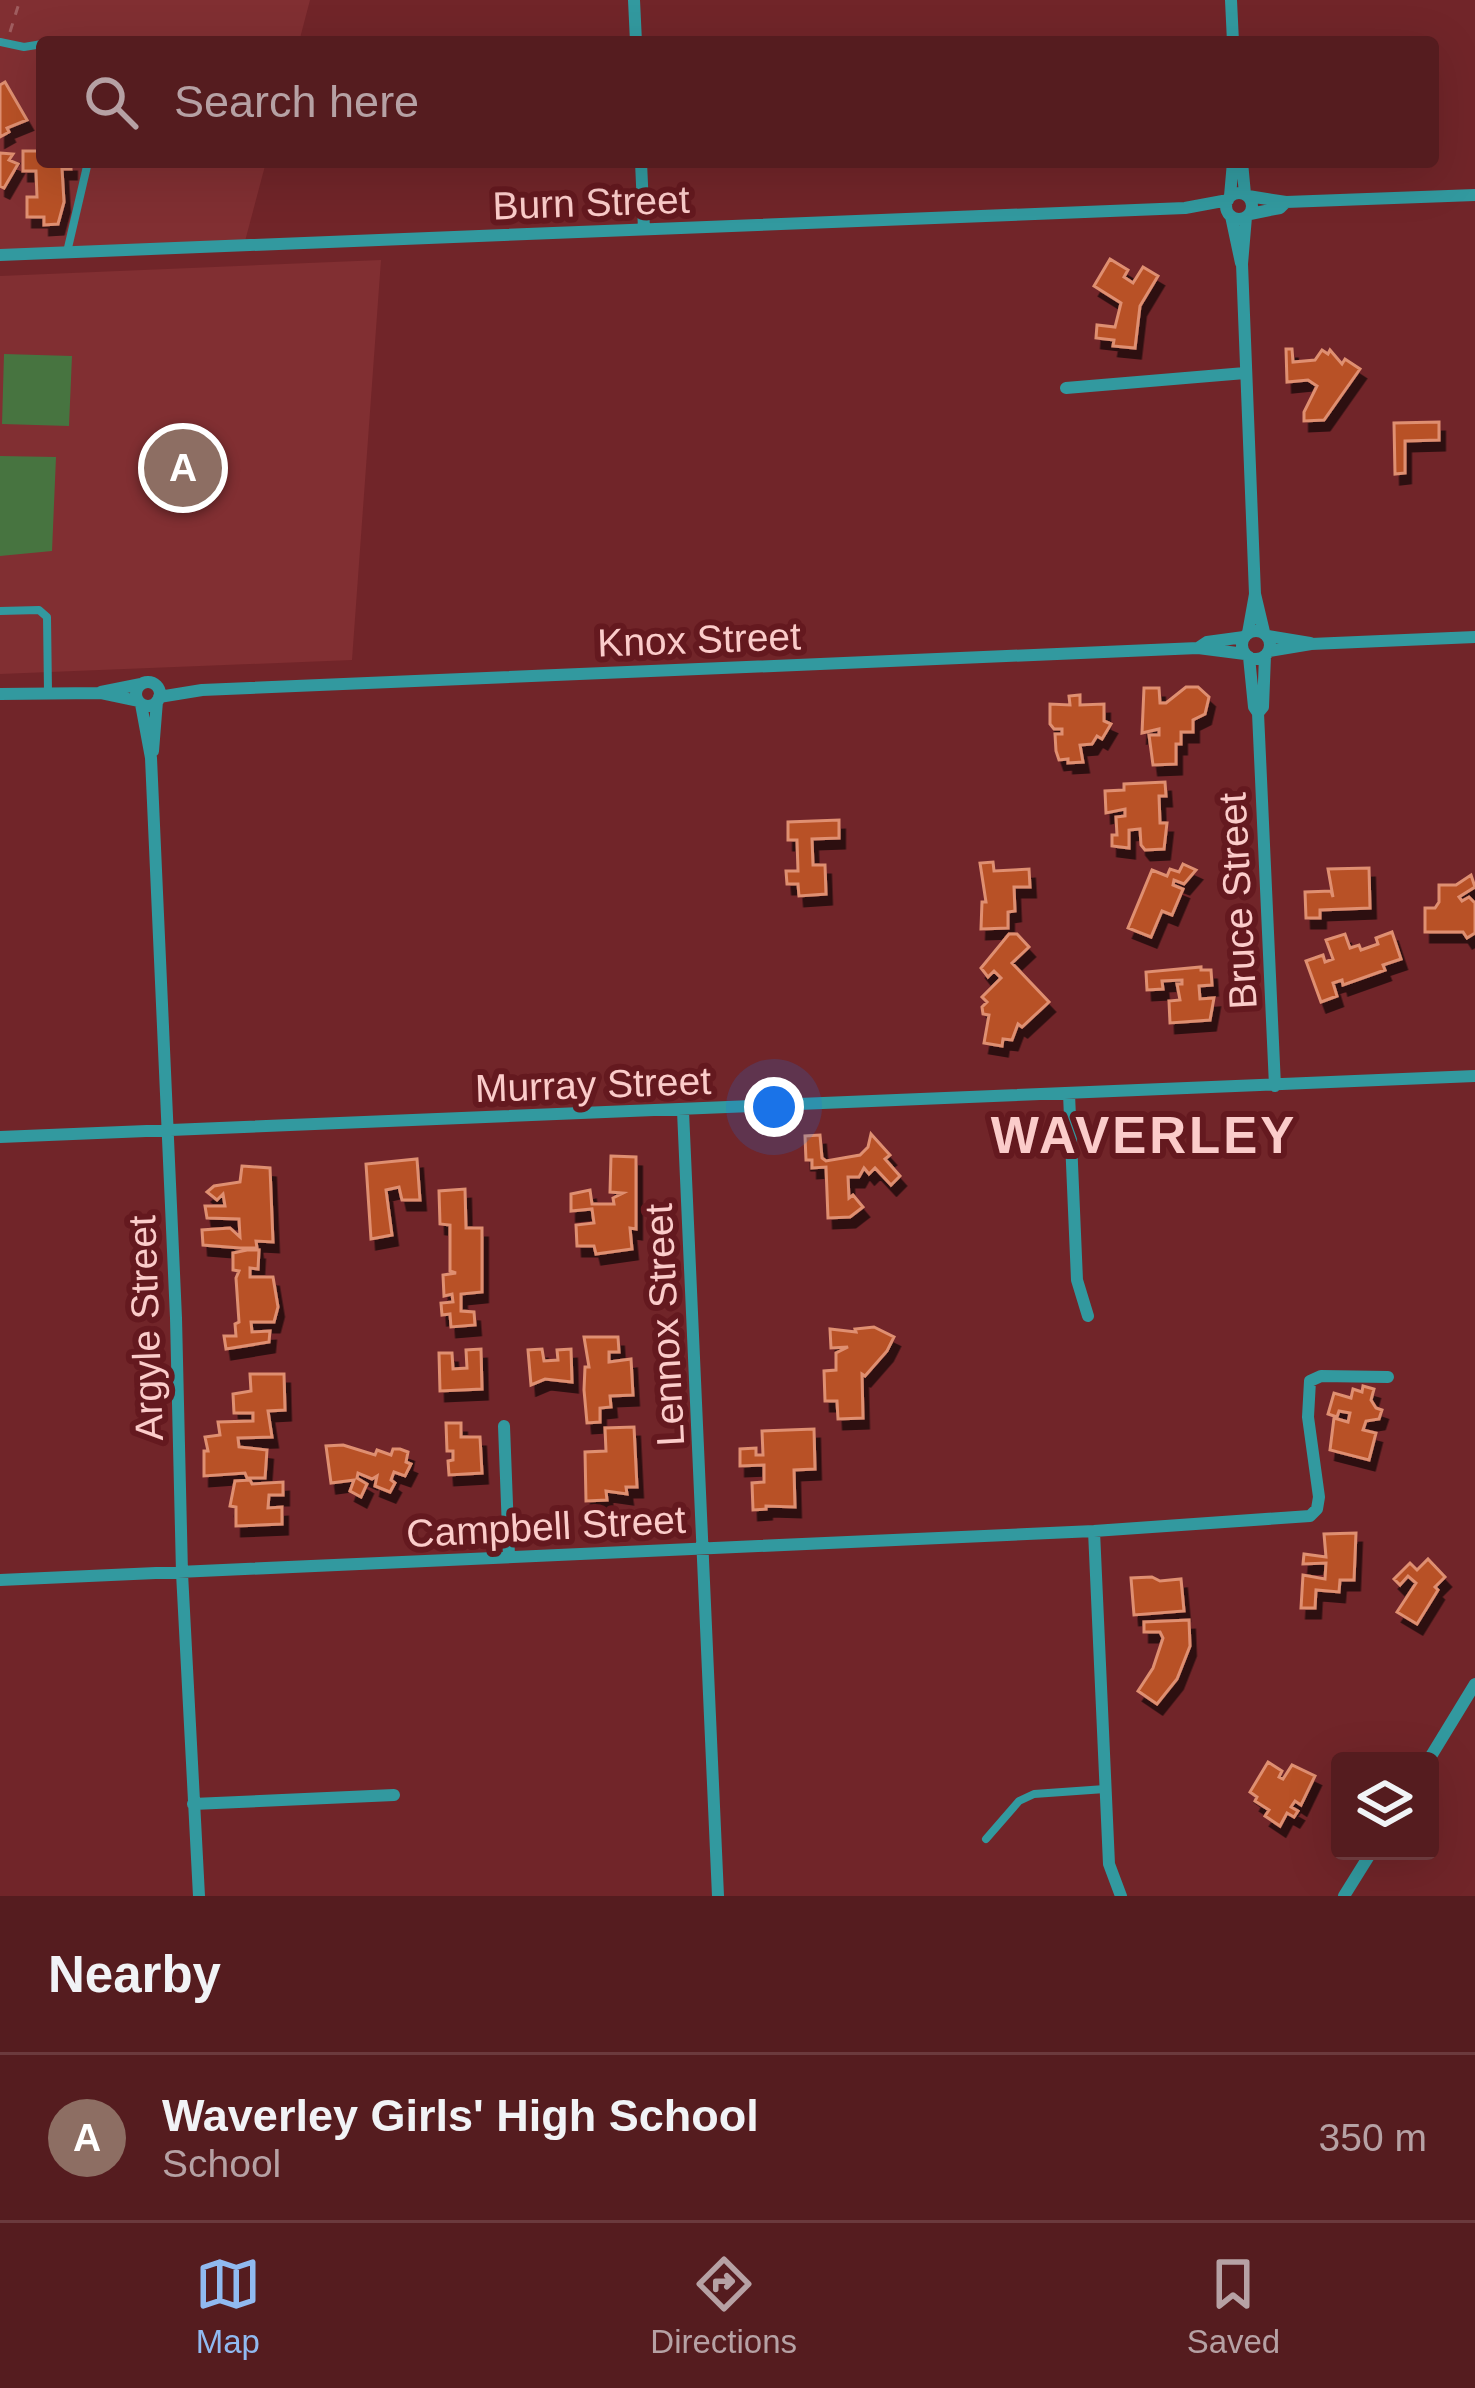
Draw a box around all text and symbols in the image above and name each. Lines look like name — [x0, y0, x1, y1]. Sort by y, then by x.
search box — [36, 36, 1439, 168]
icon: search — [78, 69, 144, 135]
text: Search here — [174, 76, 419, 127]
street label: Burn Street — [492, 178, 690, 227]
pin: A — [144, 423, 222, 513]
street label: Knox Street — [596, 614, 802, 665]
street label: Bruce Street — [1210, 791, 1265, 1010]
street label: Murray Street — [474, 1059, 712, 1110]
your location — [744, 1077, 804, 1137]
district label: WAVERLEY — [991, 1107, 1297, 1164]
street label: Lennox Street — [637, 1202, 692, 1447]
street label: Argyle Street — [120, 1214, 171, 1441]
street label: Campbell Street — [405, 1498, 687, 1555]
map controls — [1331, 1752, 1439, 1860]
button: layers — [1331, 1752, 1439, 1860]
text: Nearby — [48, 1946, 221, 2003]
text: Waverley Girls' High School — [162, 2090, 759, 2141]
text: A — [73, 2116, 101, 2159]
text: 350 m — [1319, 2116, 1427, 2159]
text: School — [162, 2142, 281, 2185]
tab: Map — [195, 2251, 261, 2361]
tab: Directions — [650, 2251, 797, 2361]
tab: Saved — [1187, 2251, 1280, 2361]

